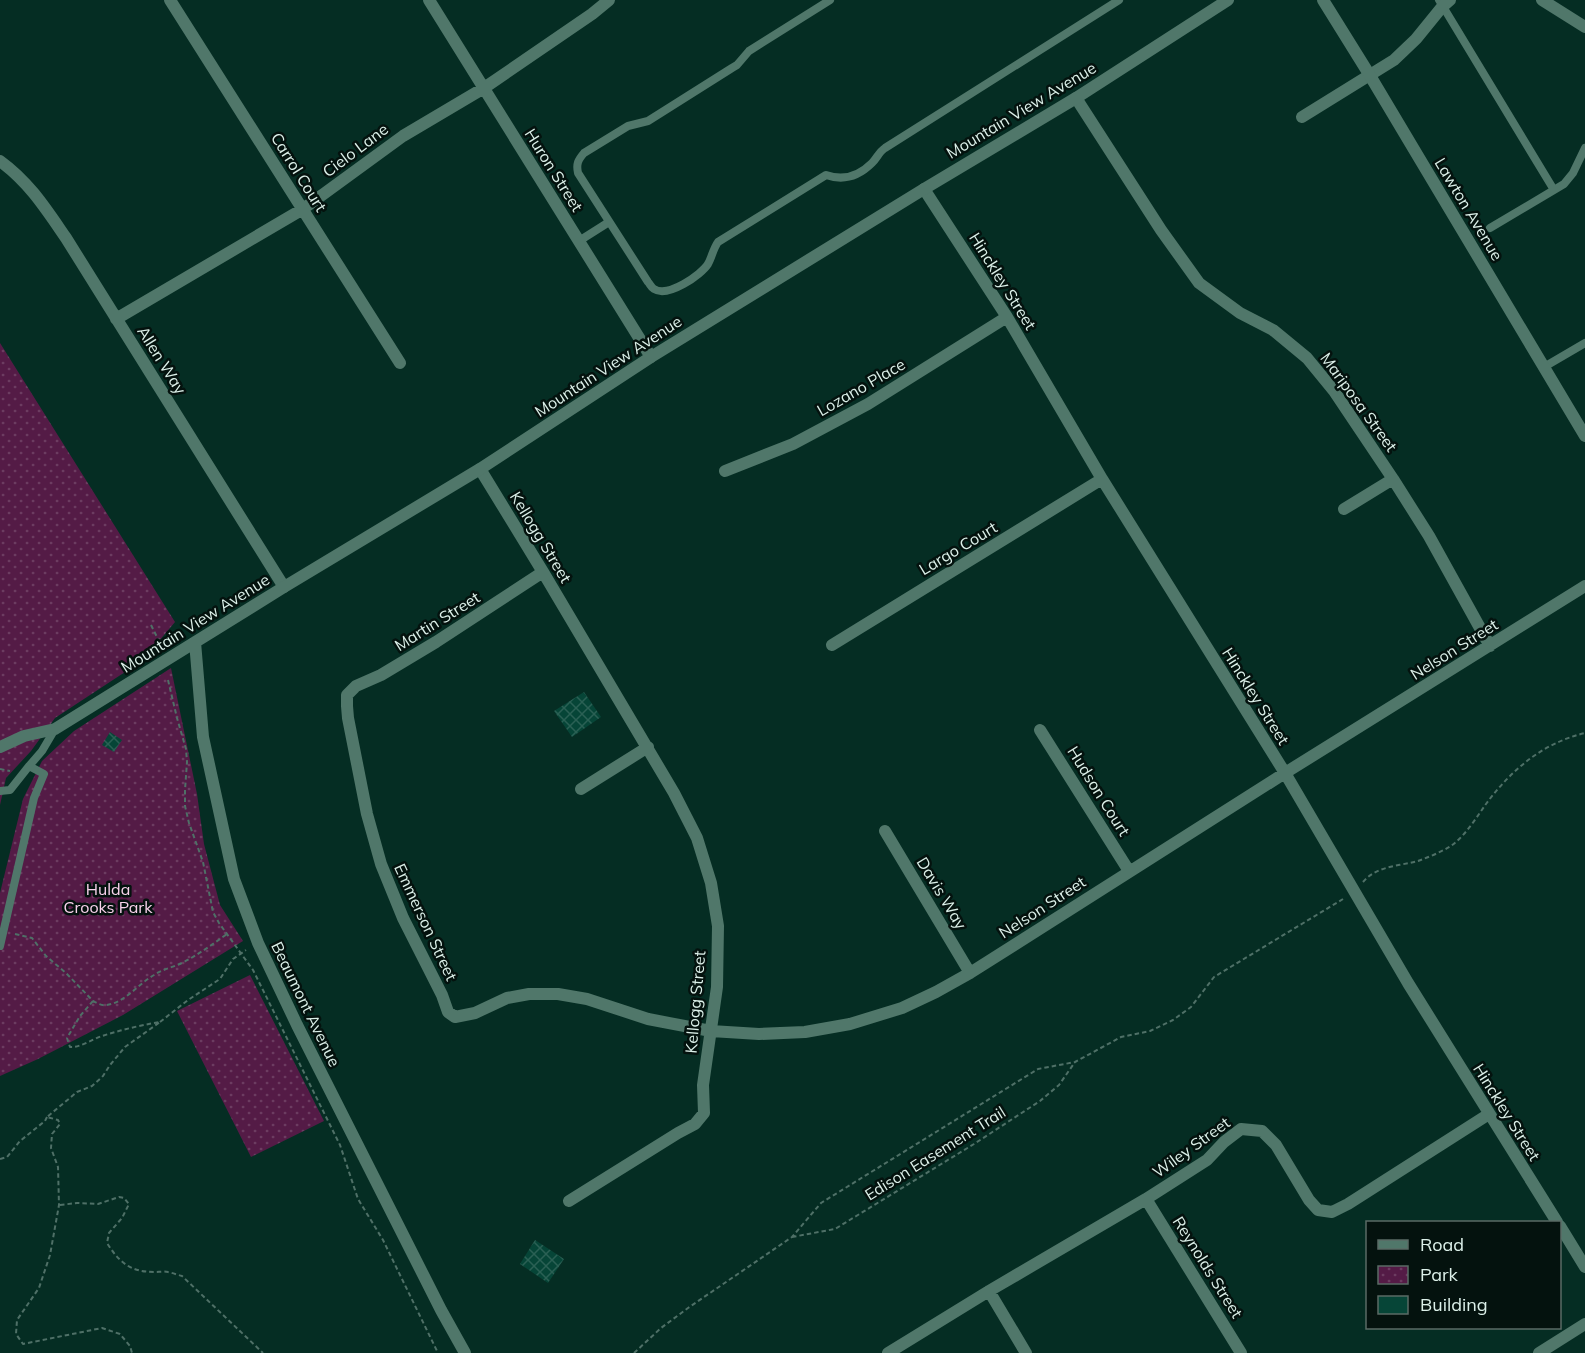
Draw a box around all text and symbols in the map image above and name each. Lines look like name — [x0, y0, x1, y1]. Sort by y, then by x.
street label: Mountain View Avenue — [942, 57, 1100, 163]
street label: Cielo Lane — [318, 119, 392, 181]
street label: Huron Street — [521, 125, 588, 216]
street label: Carrol Court — [267, 129, 331, 216]
street label: Lawton Avenue — [1430, 154, 1508, 264]
street label: Hinckley Street — [965, 229, 1041, 334]
street label: Mountain View Avenue — [531, 311, 685, 421]
street label: Allen Way — [133, 322, 191, 398]
street label: Mariposa Street — [1316, 349, 1402, 456]
street label: Lozano Place — [813, 354, 909, 420]
street label: Kellogg Street — [506, 488, 576, 587]
street label: Largo Court — [915, 517, 1001, 579]
street label: Mountain View Avenue — [117, 569, 273, 677]
street label: Martin Street — [391, 587, 484, 655]
street label: Nelson Street — [1407, 614, 1502, 684]
street label: Hinckley Street — [1218, 644, 1294, 749]
street label: Hudson Court — [1063, 742, 1135, 840]
street label: Davis Way — [913, 853, 972, 933]
street label: Emmerson Street — [390, 860, 462, 984]
street label: Nelson Street — [995, 871, 1089, 942]
park label: Hulda Crooks Park — [64, 879, 153, 917]
street label: Beaumont Avenue — [267, 938, 345, 1070]
street label: Kellogg Street — [681, 949, 709, 1054]
street label: Hinckley Street — [1469, 1060, 1545, 1165]
street label: Edison Easement Trail — [861, 1102, 1009, 1204]
street label: Wiley Street — [1148, 1112, 1234, 1182]
street label: Reynolds Street — [1169, 1212, 1247, 1322]
legend — [1366, 1221, 1561, 1329]
text: Road — [1420, 1233, 1464, 1256]
text: Park — [1420, 1263, 1459, 1286]
text: Building — [1420, 1293, 1488, 1316]

